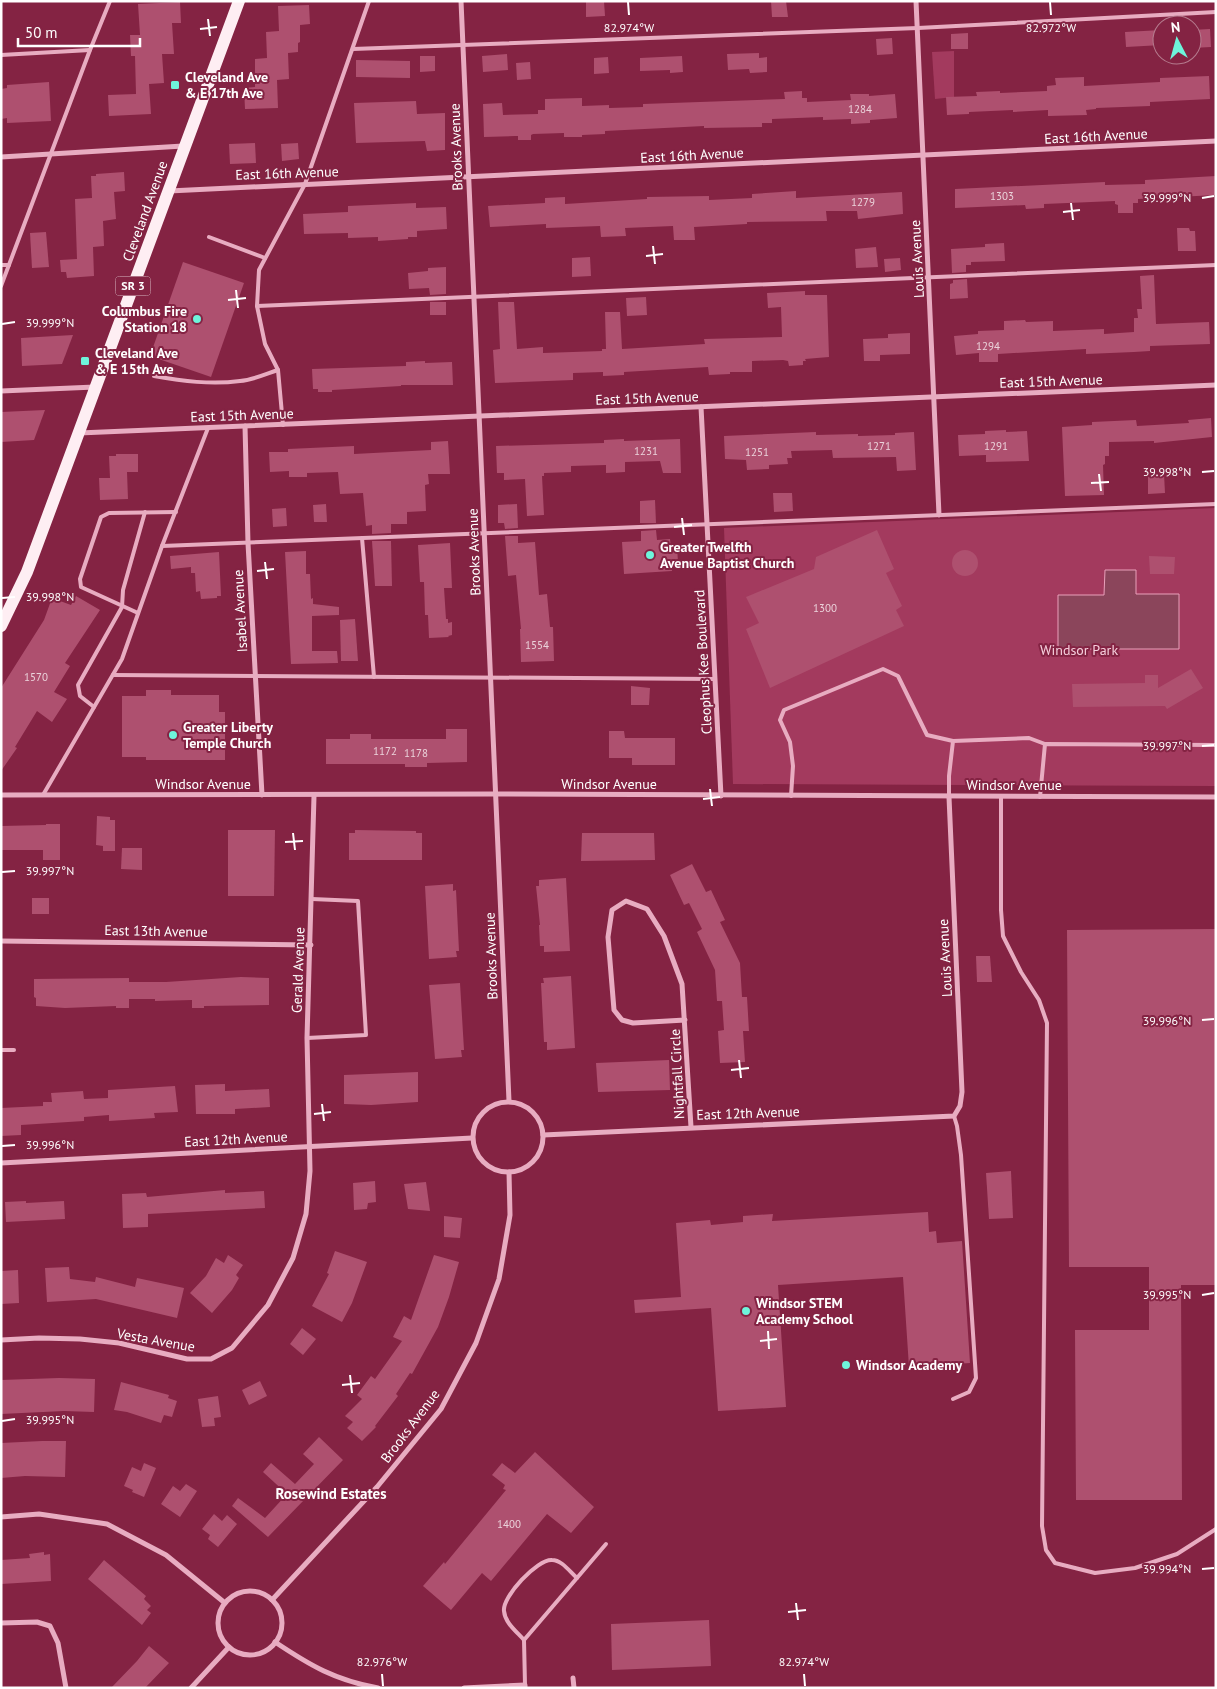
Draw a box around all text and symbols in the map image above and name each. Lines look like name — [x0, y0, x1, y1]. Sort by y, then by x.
scale bar — [18, 15, 140, 47]
north arrow — [1152, 15, 1202, 65]
text: N — [1170, 18, 1181, 37]
text: 82.974°W — [604, 20, 654, 35]
text: 82.972°W — [1026, 20, 1076, 35]
text: 50 m — [25, 23, 58, 42]
place label: Cleveland Ave & E 17th Ave — [185, 68, 268, 102]
marker: Cleveland Ave & E 17th Ave — [169, 79, 181, 91]
house number: 1284 — [848, 102, 872, 116]
street label: Brooks Avenue — [445, 103, 467, 191]
street label: East 16th Avenue — [1044, 124, 1148, 148]
street label: East 16th Avenue — [640, 143, 744, 167]
street label: Cleveland Avenue — [118, 158, 172, 264]
street label: East 16th Avenue — [235, 162, 339, 184]
house number: 1303 — [990, 189, 1014, 203]
text: 39.999°N — [1143, 190, 1191, 205]
house number: 1279 — [851, 195, 875, 209]
street label: Louis Avenue — [906, 220, 928, 298]
road number: SR 3 — [116, 276, 150, 296]
place label: Columbus Fire Station 18 — [102, 302, 187, 336]
marker: Columbus Fire Station 18 — [191, 313, 203, 325]
text: 39.999°N — [26, 315, 74, 330]
house number: 1294 — [976, 339, 1000, 353]
place label: Cleveland Ave & E 15th Ave — [95, 344, 178, 378]
marker: Cleveland Ave & E 15th Ave — [79, 355, 91, 367]
street label: East 15th Avenue — [999, 370, 1103, 392]
street label: East 15th Avenue — [595, 387, 699, 409]
street label: East 15th Avenue — [190, 404, 294, 426]
house number: 1271 — [867, 439, 891, 453]
house number: 1291 — [984, 439, 1008, 453]
house number: 1231 — [634, 444, 658, 458]
house number: 1251 — [745, 445, 769, 459]
text: 39.998°N — [1143, 464, 1191, 479]
street label: Brooks Avenue — [463, 508, 485, 596]
place label: Greater Twelfth Avenue Baptist Church — [660, 538, 794, 572]
marker: Greater Twelfth Avenue Baptist Church — [644, 549, 656, 561]
street label: Isabel Avenue — [229, 569, 251, 653]
text: 39.998°N — [26, 589, 74, 604]
street label: Cleophus Kee Boulevard — [690, 589, 716, 735]
house number: 1300 — [813, 601, 837, 615]
house number: 1554 — [525, 638, 549, 652]
park label: Windsor Park — [1040, 641, 1118, 659]
house number: 1570 — [24, 670, 48, 684]
place label: Greater Liberty Temple Church — [183, 718, 273, 752]
marker: Greater Liberty Temple Church — [167, 729, 179, 741]
text: 39.997°N — [1143, 738, 1191, 753]
house number: 1172 — [373, 744, 397, 758]
house number: 1178 — [404, 746, 428, 760]
street label: Windsor Avenue — [155, 775, 251, 793]
street label: Windsor Avenue — [561, 775, 657, 793]
street label: Windsor Avenue — [966, 776, 1062, 794]
text: 39.997°N — [26, 863, 74, 878]
street label: Brooks Avenue — [480, 912, 502, 1000]
street label: Louis Avenue — [934, 919, 956, 997]
street label: East 13th Avenue — [104, 921, 208, 941]
street label: Gerald Avenue — [288, 927, 308, 1013]
text: 39.996°N — [1143, 1013, 1191, 1028]
street label: Nightfall Circle — [666, 1028, 688, 1120]
street label: East 12th Avenue — [696, 1102, 800, 1124]
street label: East 12th Avenue — [184, 1127, 288, 1151]
text: 39.996°N — [26, 1137, 74, 1152]
text: 39.995°N — [1143, 1287, 1191, 1302]
place label: Windsor STEM Academy School — [756, 1294, 854, 1328]
marker: Windsor STEM Academy School — [740, 1305, 752, 1317]
street label: Vesta Avenue — [115, 1324, 196, 1356]
place label: Windsor Academy — [856, 1356, 962, 1374]
marker: Windsor Academy — [840, 1359, 852, 1371]
street label: Brooks Avenue — [376, 1386, 444, 1466]
text: 39.995°N — [26, 1412, 74, 1427]
district label: Rosewind Estates — [275, 1484, 387, 1503]
house number: 1400 — [497, 1517, 521, 1531]
text: 39.994°N — [1143, 1561, 1191, 1576]
text: 82.976°W — [357, 1654, 407, 1669]
text: 82.974°W — [779, 1654, 829, 1669]

